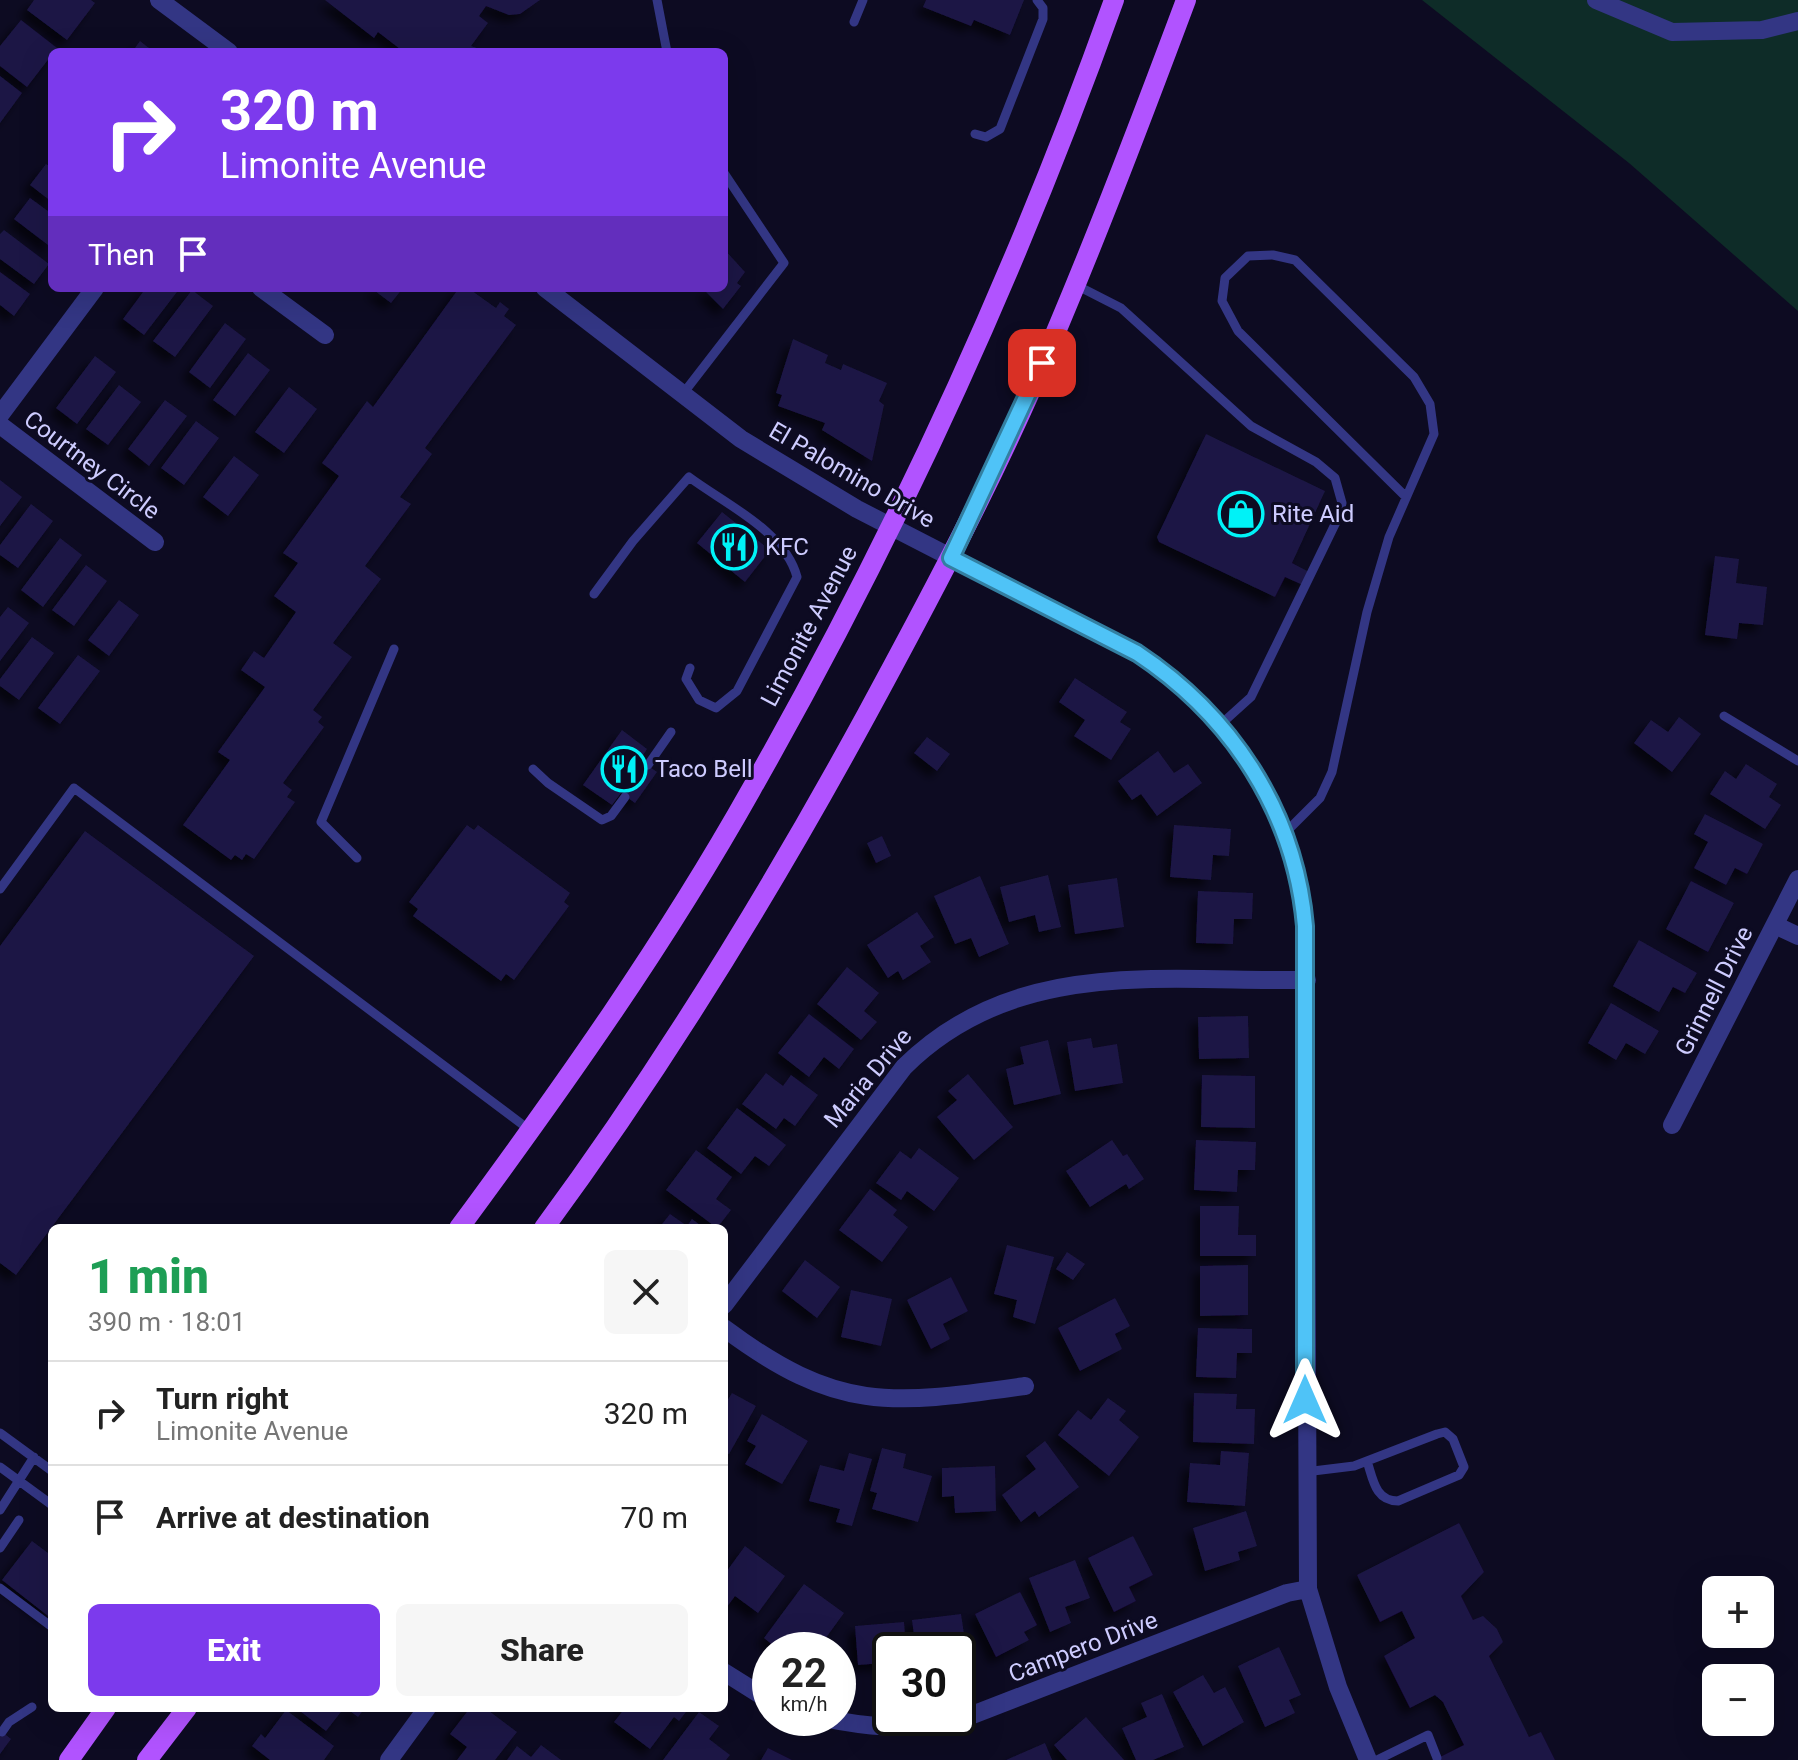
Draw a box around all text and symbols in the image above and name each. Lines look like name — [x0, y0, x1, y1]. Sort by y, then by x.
text: 320 m — [220, 78, 379, 144]
icon: right — [88, 80, 192, 184]
text: Limonite Avenue — [220, 145, 486, 187]
icon: arrive — [171, 232, 215, 276]
text: Then — [88, 237, 155, 272]
pin — [1008, 329, 1076, 397]
icon: arrive — [1020, 341, 1064, 385]
street label: Courtney Circle — [19, 405, 165, 525]
street label: El Palomino Drive — [764, 416, 940, 534]
shop icon: Rite Aid — [1217, 490, 1265, 538]
place label: Rite Aid — [1272, 500, 1354, 528]
restaurant icon: KFC — [710, 523, 758, 571]
place label: KFC — [765, 533, 809, 561]
street label: Limonite Avenue — [755, 541, 863, 711]
restaurant icon: Taco Bell — [600, 745, 648, 793]
place label: Taco Bell — [655, 755, 753, 783]
street label: Grinnell Drive — [1669, 922, 1759, 1060]
street label: Maria Drive — [818, 1023, 918, 1133]
text: 1 min — [88, 1248, 209, 1305]
button: close — [604, 1250, 688, 1334]
text: 390 m · 18:01 — [88, 1307, 246, 1337]
position arrow — [1263, 1358, 1347, 1442]
text: Turn right — [156, 1381, 289, 1416]
icon: right — [88, 1391, 132, 1435]
text: 320 m — [604, 1396, 688, 1431]
text: Limonite Avenue — [156, 1416, 348, 1446]
icon: arrive — [88, 1495, 132, 1539]
text: Arrive at destination — [156, 1500, 430, 1535]
text: 70 m — [621, 1500, 688, 1535]
map controls — [1702, 1576, 1774, 1736]
button: + — [1702, 1576, 1774, 1648]
button: Exit — [88, 1604, 380, 1696]
button: Share — [396, 1604, 688, 1696]
street label: Campero Drive — [1005, 1606, 1161, 1688]
speed limit sign: 30 — [872, 1632, 976, 1736]
text: 22 — [781, 1650, 827, 1697]
button: − — [1702, 1664, 1774, 1736]
text: km/h — [781, 1692, 827, 1716]

